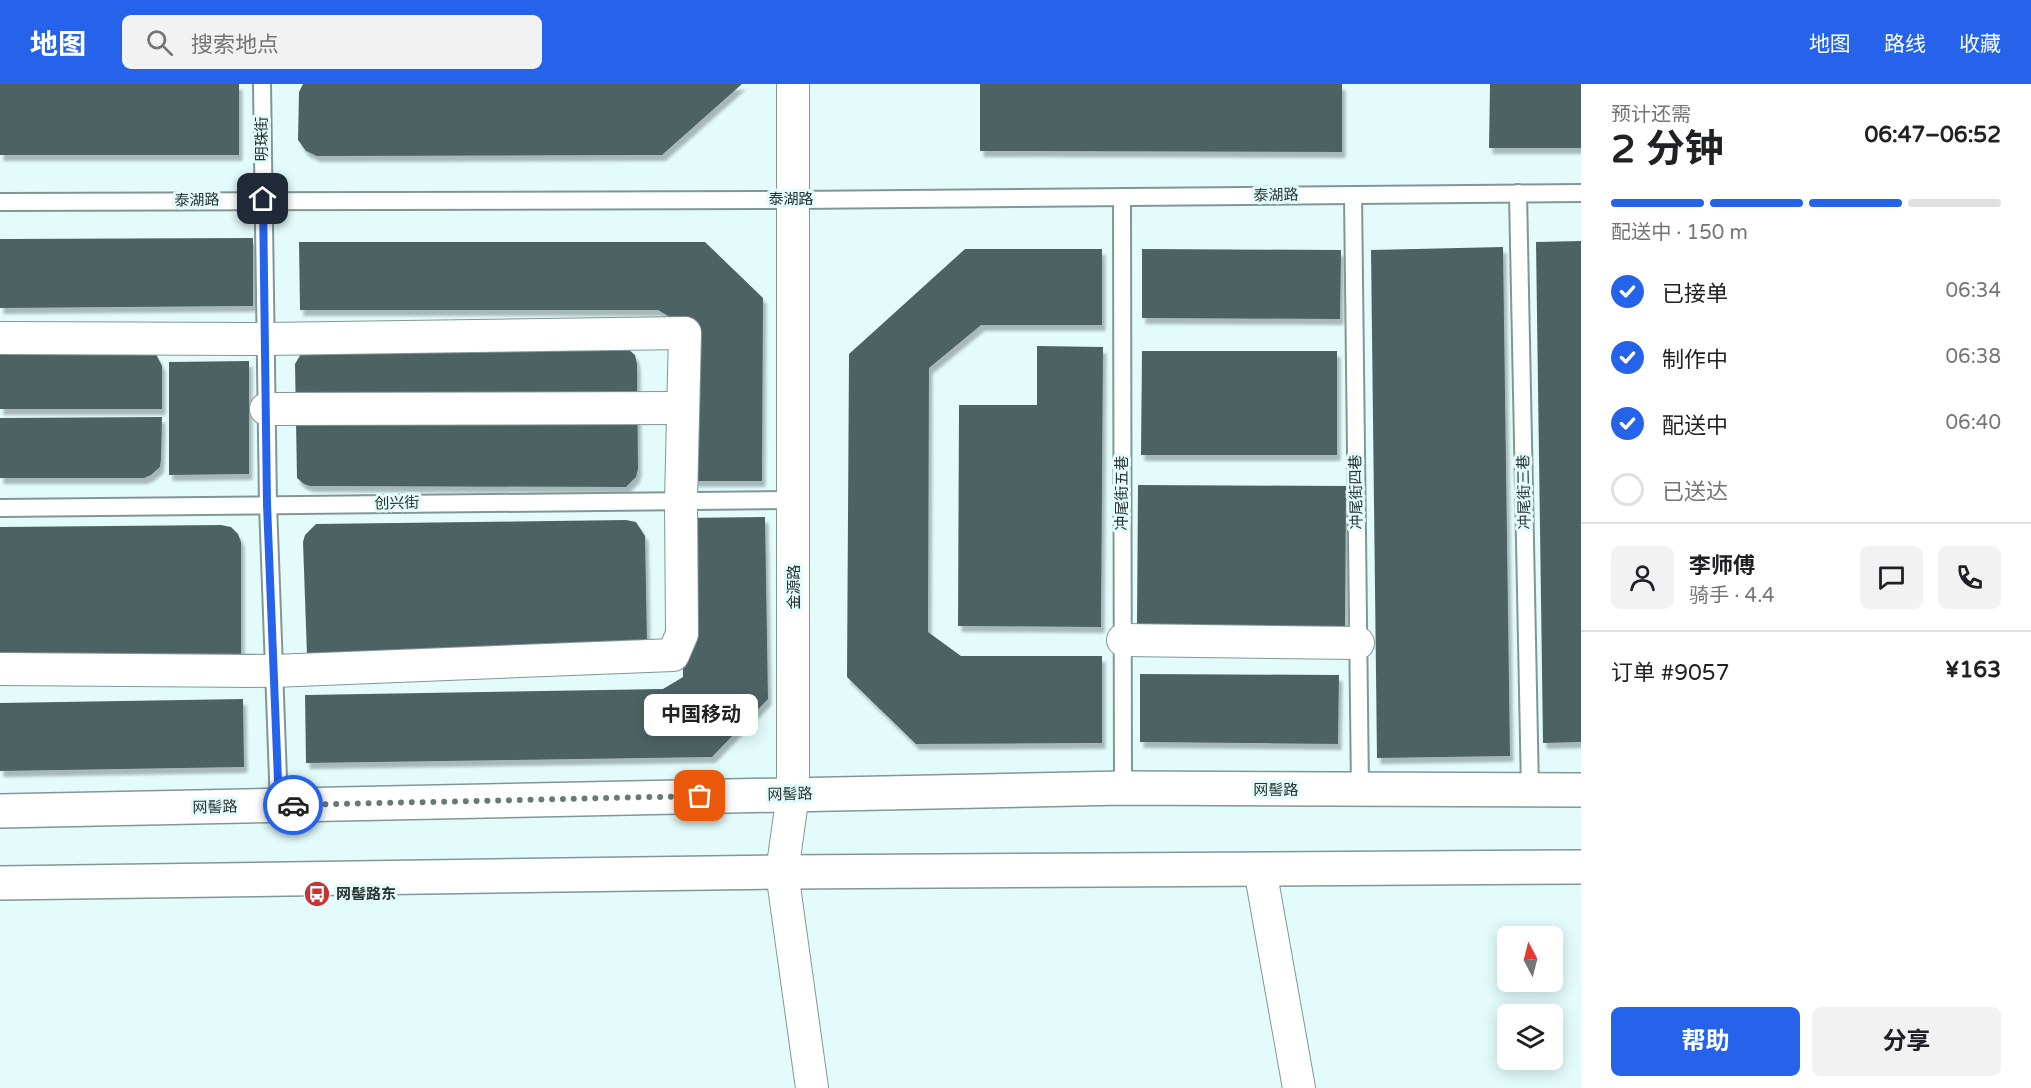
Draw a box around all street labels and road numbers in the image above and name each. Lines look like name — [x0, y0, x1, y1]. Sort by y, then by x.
street label: 明珠街 — [253, 116, 271, 162]
street label: 泰湖路 — [1253, 186, 1299, 204]
street label: 泰湖路 — [768, 190, 814, 208]
street label: 泰湖路 — [174, 191, 220, 209]
street label: 冲尾街四巷 — [1346, 454, 1366, 530]
street label: 冲尾街三巷 — [1514, 454, 1534, 530]
street label: 冲尾街五巷 — [1113, 455, 1131, 531]
street label: 创兴街 — [374, 494, 420, 512]
street label: 金源路 — [785, 564, 803, 610]
street label: 网髻路 — [1253, 781, 1299, 799]
street label: 网髻路 — [767, 785, 813, 803]
street label: 网髻路 — [192, 798, 238, 816]

